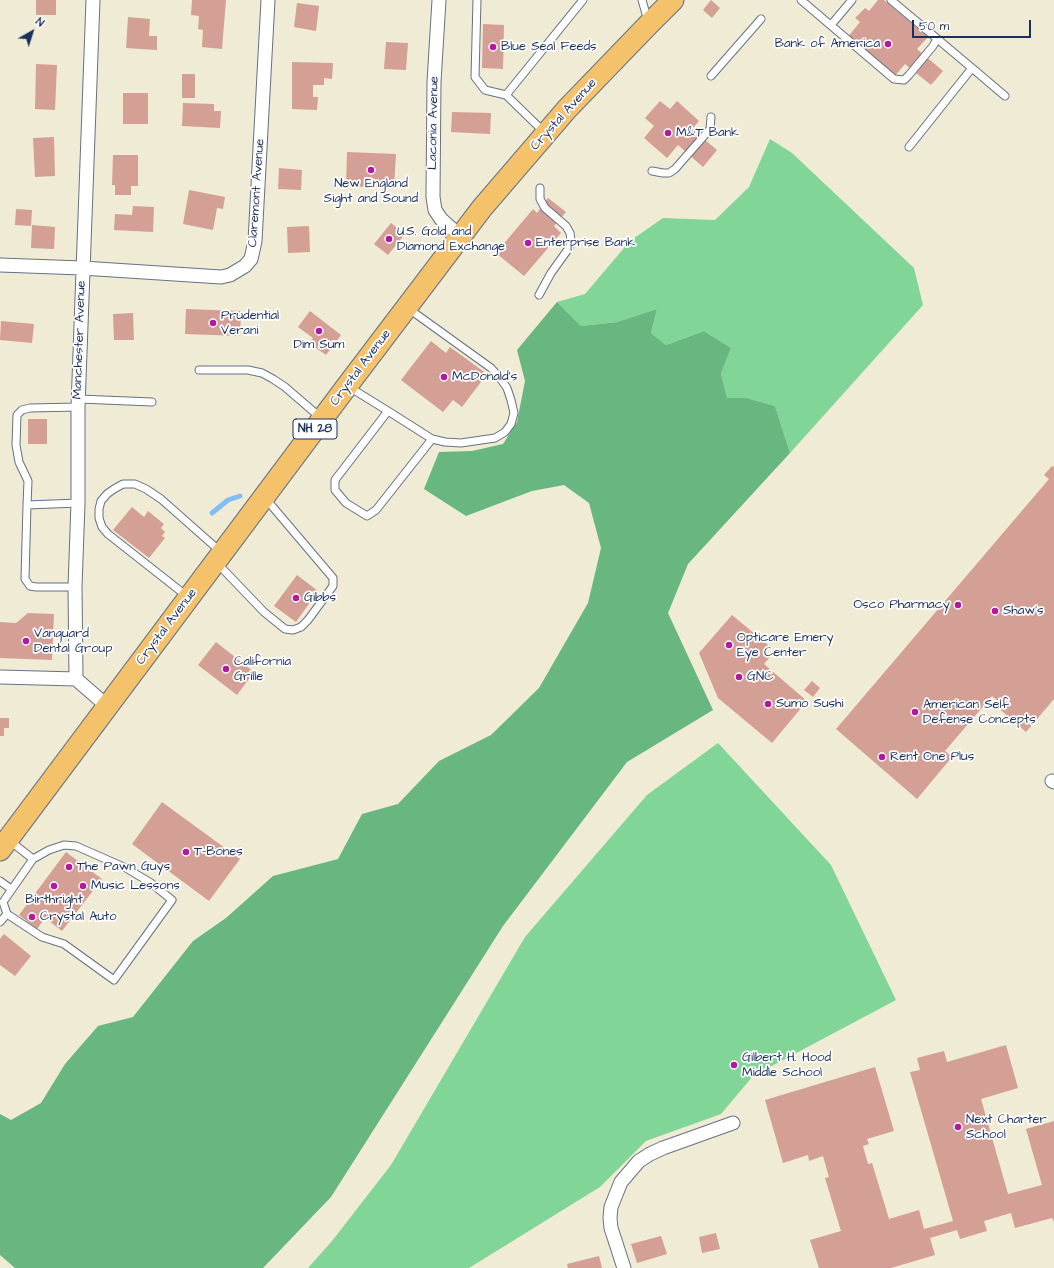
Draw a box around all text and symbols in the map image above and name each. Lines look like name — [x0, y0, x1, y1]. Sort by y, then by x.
north arrow — [12, 12, 52, 52]
scale bar — [914, 12, 1033, 38]
text: N — [32, 14, 47, 30]
text: 50 m — [919, 18, 949, 35]
place label: Bank of America — [775, 36, 880, 52]
place label: Blue Seal Feeds — [501, 39, 597, 55]
marker: Bank of America — [883, 39, 893, 49]
marker: Blue Seal Feeds — [488, 42, 498, 52]
street label: Laconia Avenue — [425, 76, 443, 170]
street label: Crystal Avenue — [528, 76, 600, 154]
place label: M&T Bank — [676, 125, 739, 141]
marker: M&T Bank — [663, 128, 673, 138]
street label: Claremont Avenue — [245, 138, 269, 248]
marker: New England Sight and Sound — [366, 165, 376, 175]
place label: New England Sight and Sound — [324, 176, 418, 207]
place label: U.S. Gold and Diamond Exchange — [397, 224, 505, 255]
marker: U.S. Gold and Diamond Exchange — [384, 234, 394, 244]
place label: Enterprise Bank — [536, 235, 635, 251]
marker: Enterprise Bank — [523, 238, 533, 248]
street label: Manchester Avenue — [70, 280, 90, 400]
place label: Prudential Verani — [221, 308, 279, 339]
marker: Prudential Verani — [208, 318, 218, 328]
marker: Dim Sum — [314, 326, 324, 336]
street label: Crystal Avenue — [327, 327, 395, 409]
place label: Dim Sum — [294, 337, 344, 353]
place label: McDonald's — [452, 369, 517, 385]
marker: McDonald's — [439, 372, 449, 382]
road number: NH 28 — [293, 419, 337, 439]
street label: Crystal Avenue — [133, 586, 201, 668]
place label: Gibbs — [304, 590, 336, 606]
marker: Gibbs — [291, 593, 301, 603]
place label: Osco Pharmacy — [853, 597, 950, 613]
marker: Osco Pharmacy — [953, 600, 963, 610]
place label: Shaw's — [1003, 603, 1044, 619]
marker: Shaw's — [990, 606, 1000, 616]
place label: Vanguard Dental Group — [34, 626, 112, 657]
place label: Opticare Emery Eye Center — [737, 630, 834, 661]
marker: Vanguard Dental Group — [21, 636, 31, 646]
marker: Opticare Emery Eye Center — [724, 640, 734, 650]
place label: California Grille — [234, 654, 291, 685]
marker: California Grille — [221, 664, 231, 674]
place label: GNC — [747, 669, 773, 685]
marker: GNC — [734, 672, 744, 682]
place label: Sumo Sushi — [776, 696, 843, 712]
place label: American Self Defense Concepts — [923, 697, 1036, 728]
marker: Sumo Sushi — [763, 699, 773, 709]
marker: American Self Defense Concepts — [910, 707, 920, 717]
place label: Rent One Plus — [890, 749, 974, 765]
marker: Rent One Plus — [877, 752, 887, 762]
place label: T-Bones — [194, 844, 243, 860]
marker: T-Bones — [181, 847, 191, 857]
place label: The Pawn Guys — [77, 859, 170, 875]
marker: The Pawn Guys — [64, 862, 74, 872]
place label: Music Lessons — [91, 878, 180, 894]
marker: Birthright — [49, 881, 59, 891]
marker: Music Lessons — [78, 881, 88, 891]
place label: Birthright — [25, 892, 83, 908]
place label: Crystal Auto — [40, 909, 117, 925]
marker: Crystal Auto — [27, 912, 37, 922]
place label: Gilbert H. Hood Middle School — [742, 1050, 831, 1081]
marker: Gilbert H. Hood Middle School — [729, 1060, 739, 1070]
place label: Next Charter School — [966, 1112, 1047, 1143]
marker: Next Charter School — [953, 1122, 963, 1132]

